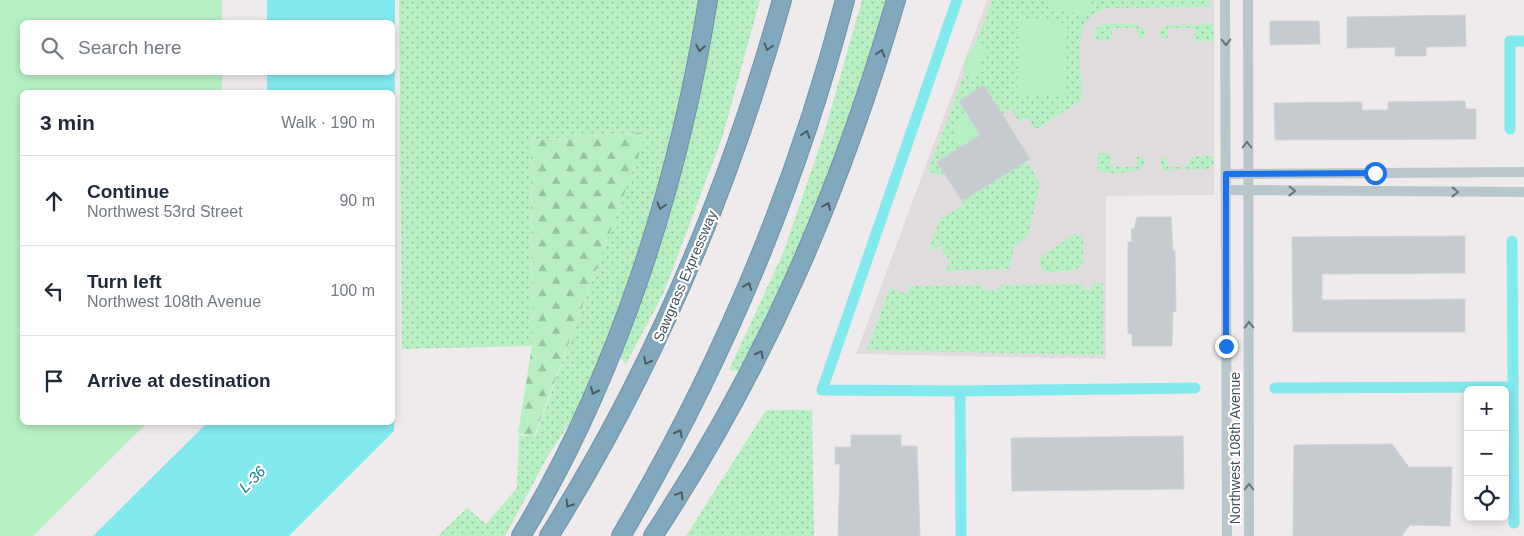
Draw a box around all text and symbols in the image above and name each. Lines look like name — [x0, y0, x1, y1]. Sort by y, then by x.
search box — [20, 20, 395, 75]
icon: search — [38, 34, 66, 62]
text: Search here — [78, 37, 182, 58]
one-way arrow — [1221, 38, 1231, 46]
one-way arrow — [764, 42, 774, 51]
one-way arrow — [695, 44, 705, 52]
one-way arrow — [875, 49, 885, 57]
text: 3 min — [40, 111, 95, 134]
text: Walk · 190 m — [281, 114, 375, 131]
one-way arrow — [800, 130, 810, 138]
one-way arrow — [1242, 141, 1252, 148]
route start — [1364, 162, 1387, 185]
text: Continue — [87, 181, 169, 202]
one-way arrow — [1289, 185, 1297, 196]
icon: ahead — [40, 187, 68, 215]
one-way arrow — [1452, 187, 1459, 197]
text: 90 m — [339, 192, 375, 209]
one-way arrow — [657, 201, 667, 210]
one-way arrow — [820, 202, 831, 211]
text: Northwest 53rd Street — [87, 203, 243, 220]
street label: Sawgrass Expressway — [650, 208, 720, 344]
text: Turn left — [87, 271, 162, 292]
icon: left — [40, 277, 68, 305]
text: 100 m — [331, 282, 375, 299]
one-way arrow — [742, 282, 753, 291]
text: Northwest 108th Avenue — [87, 293, 261, 310]
one-way arrow — [1244, 321, 1254, 328]
route end — [1215, 335, 1238, 358]
one-way arrow — [753, 350, 763, 359]
one-way arrow — [643, 356, 653, 365]
icon: arrive — [40, 367, 68, 395]
text: Arrive at destination — [87, 370, 271, 391]
street label: Northwest 108th Avenue — [1227, 372, 1243, 524]
one-way arrow — [590, 386, 600, 395]
map controls — [1464, 386, 1509, 521]
button: + — [1464, 386, 1509, 431]
one-way arrow — [673, 429, 683, 438]
button: − — [1464, 431, 1509, 476]
water label: L-36 — [235, 462, 269, 496]
button: locate — [1464, 476, 1509, 521]
one-way arrow — [1244, 483, 1254, 491]
one-way arrow — [673, 492, 683, 501]
one-way arrow — [566, 499, 576, 508]

